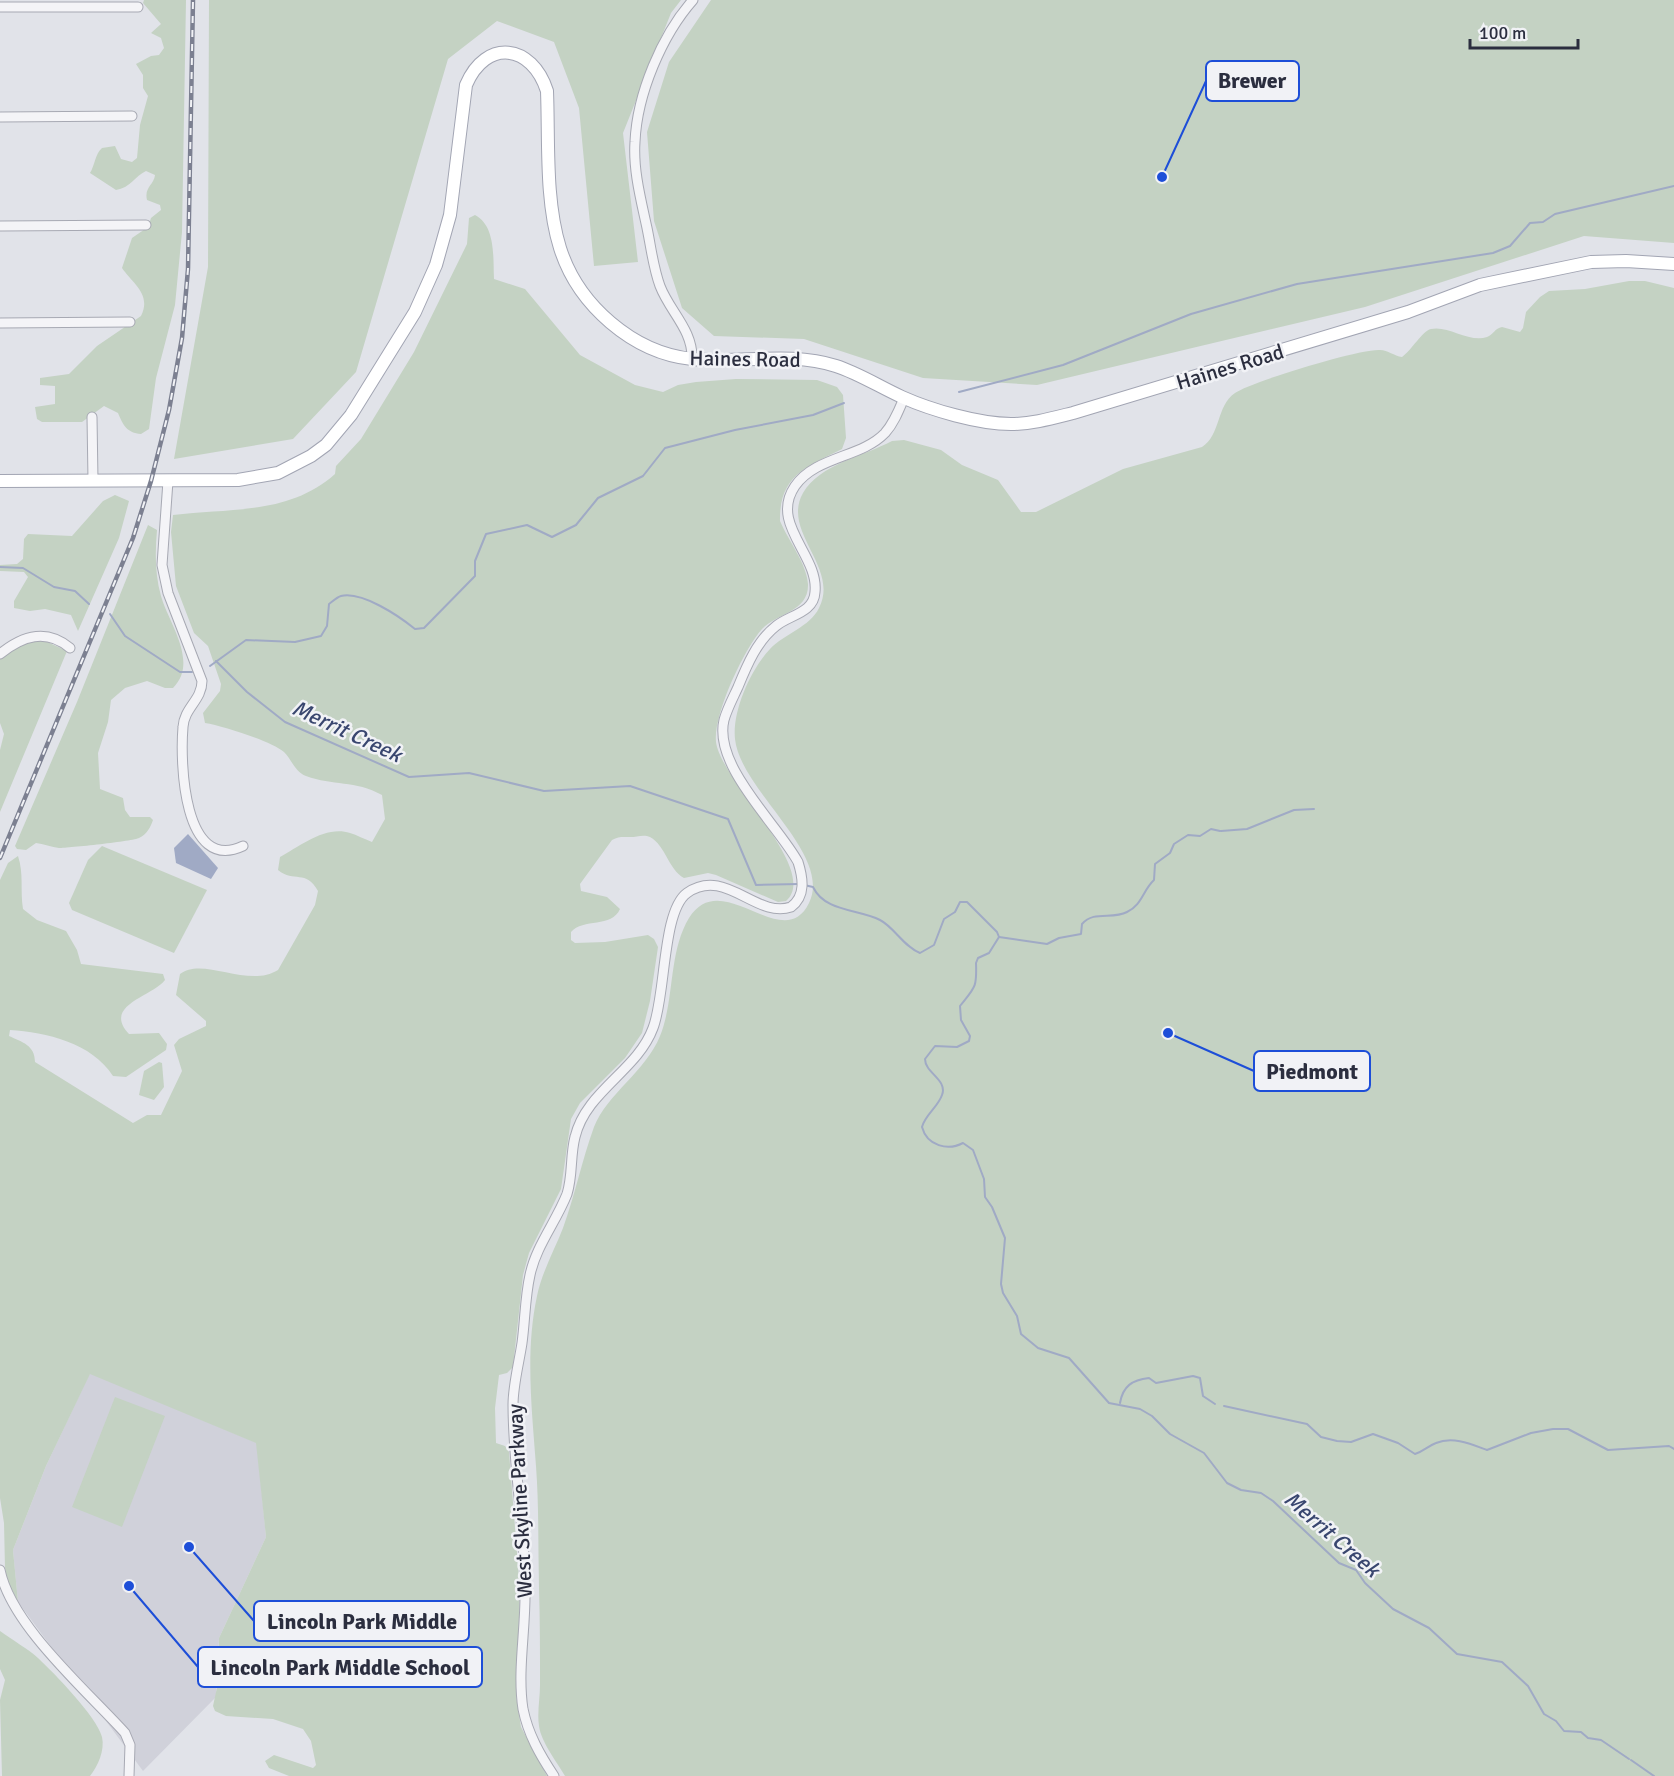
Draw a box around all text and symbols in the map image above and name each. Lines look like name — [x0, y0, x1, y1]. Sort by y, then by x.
scale bar — [1470, 12, 1578, 50]
text: 100 m — [1479, 22, 1526, 44]
callout: Brewer — [1206, 61, 1299, 101]
text: Brewer — [1218, 67, 1287, 94]
street label: Haines Road — [1173, 338, 1287, 396]
street label: Haines Road — [689, 345, 801, 373]
water label: Merrit Creek — [288, 694, 408, 769]
callout: Piedmont — [1254, 1051, 1370, 1091]
text: Piedmont — [1266, 1058, 1358, 1085]
street label: West Skyline Parkway — [502, 1403, 538, 1599]
water label: Merrit Creek — [1279, 1485, 1387, 1584]
callout: Lincoln Park Middle — [254, 1601, 469, 1641]
text: Lincoln Park Middle — [267, 1608, 457, 1635]
callout: Lincoln Park Middle School — [198, 1647, 482, 1687]
text: Lincoln Park Middle School — [210, 1654, 470, 1681]

